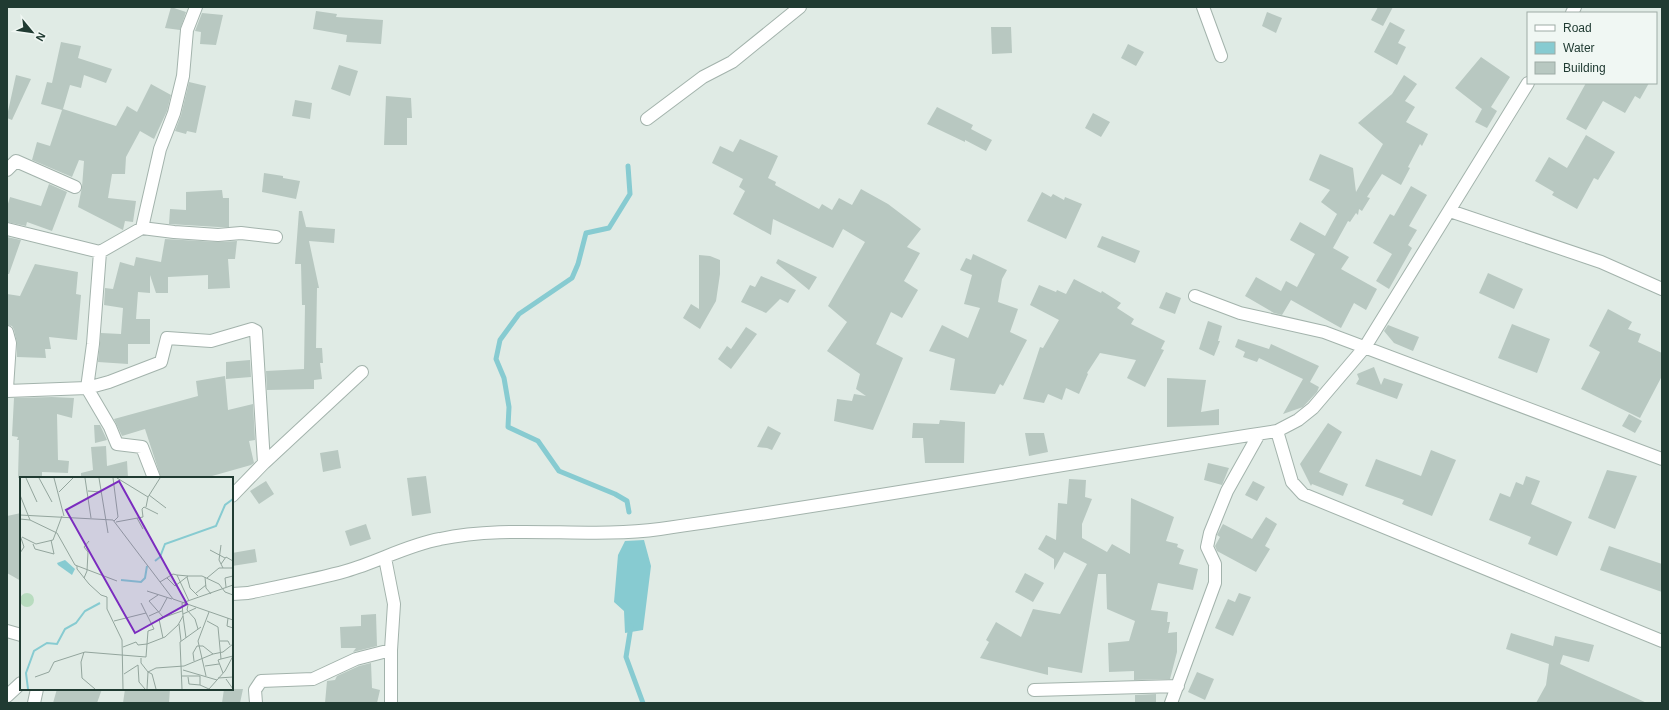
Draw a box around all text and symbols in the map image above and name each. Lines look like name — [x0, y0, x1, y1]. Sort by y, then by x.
north arrow — [12, 12, 52, 52]
legend — [1527, 12, 1657, 84]
text: Road — [1563, 21, 1592, 35]
text: N — [34, 30, 48, 43]
text: Water — [1563, 41, 1595, 55]
text: Building — [1563, 61, 1606, 75]
inset map — [20, 477, 233, 690]

